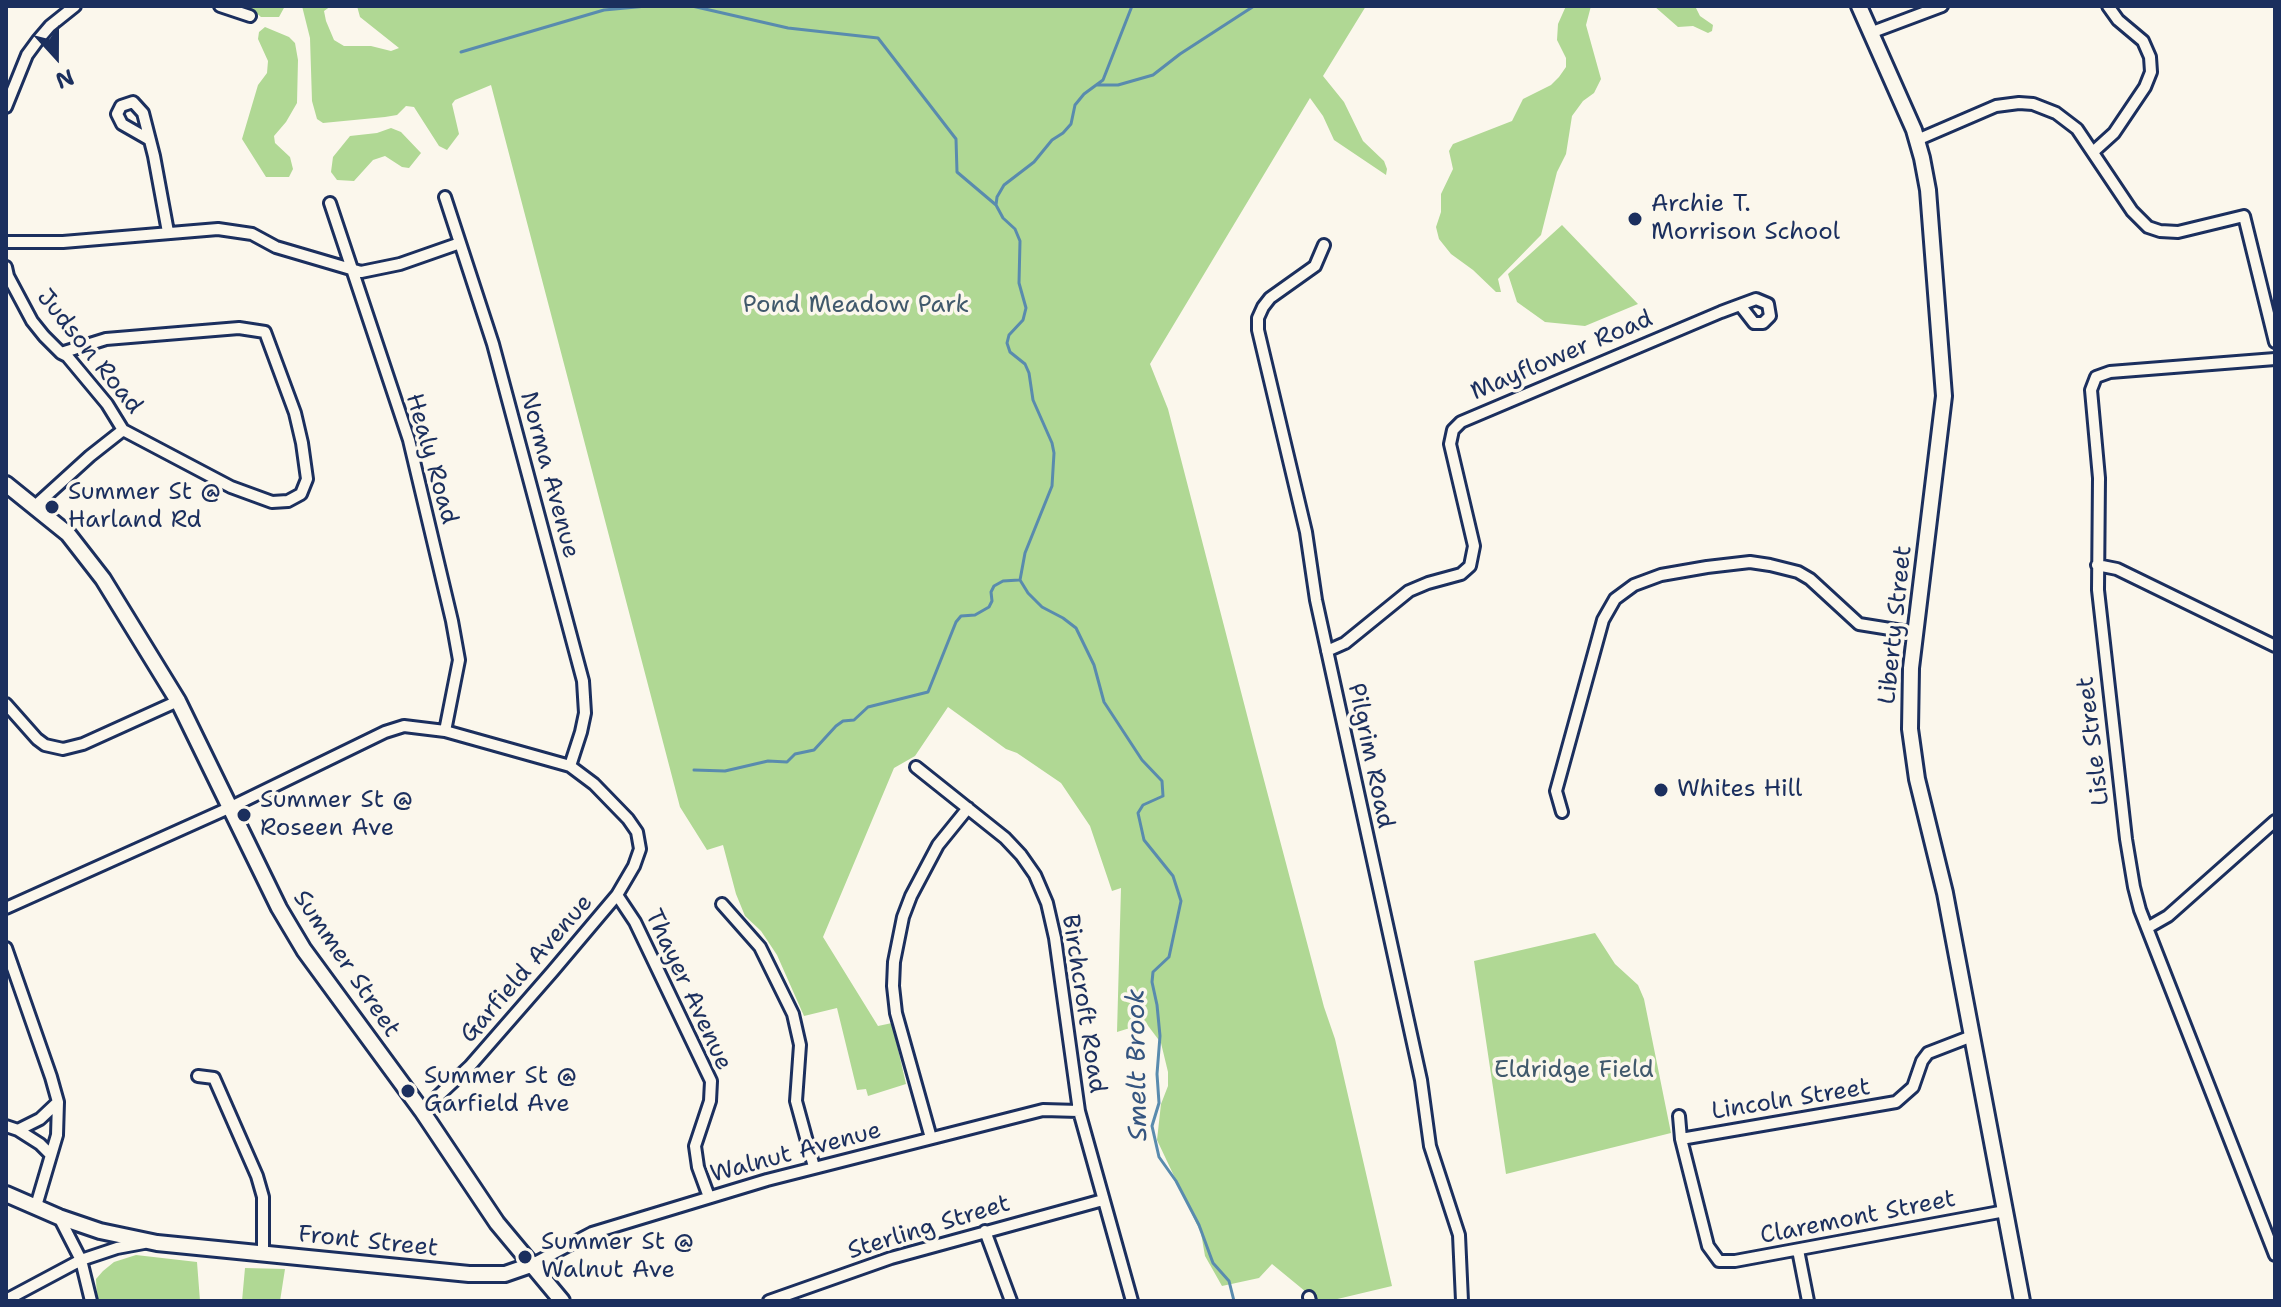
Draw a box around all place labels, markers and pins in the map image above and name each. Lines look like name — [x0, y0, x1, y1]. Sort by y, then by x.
place label: Archie T. Morrison School — [1651, 191, 1840, 247]
marker: Archie T. Morrison School — [1626, 210, 1644, 228]
place label: Summer St @ Harland Rd — [68, 479, 221, 535]
marker: Summer St @ Harland Rd — [43, 498, 61, 516]
place label: Whites Hill — [1677, 776, 1802, 804]
marker: Whites Hill — [1652, 781, 1670, 799]
place label: Summer St @ Roseen Ave — [260, 787, 413, 843]
marker: Summer St @ Roseen Ave — [235, 806, 253, 824]
place label: Summer St @ Garfield Ave — [424, 1063, 577, 1119]
marker: Summer St @ Garfield Ave — [399, 1082, 417, 1100]
place label: Summer St @ Walnut Ave — [541, 1229, 694, 1285]
marker: Summer St @ Walnut Ave — [516, 1248, 534, 1266]

